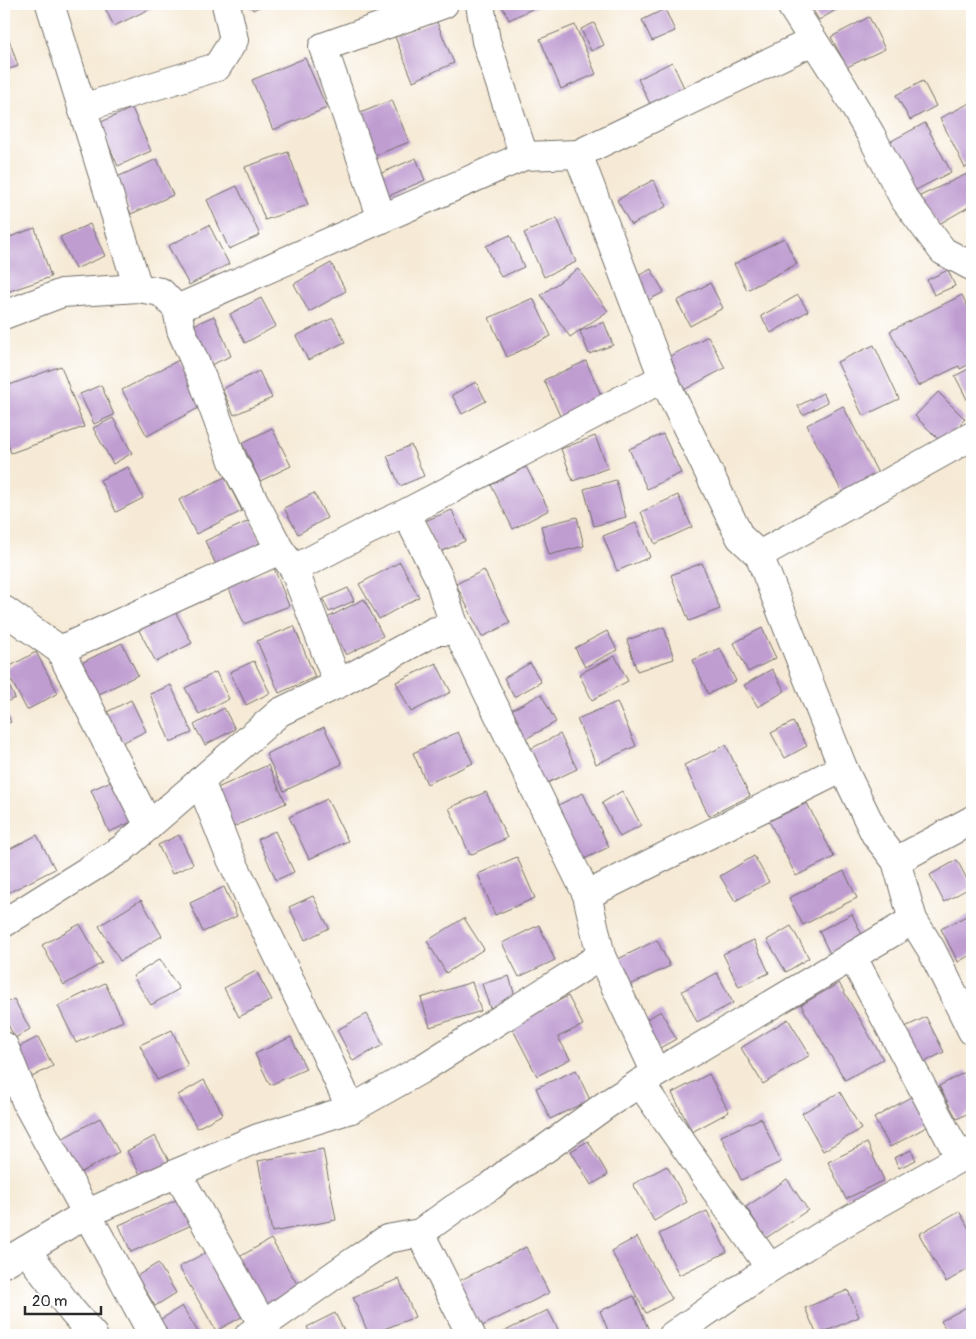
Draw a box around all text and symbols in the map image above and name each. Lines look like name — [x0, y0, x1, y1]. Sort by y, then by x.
scale bar — [25, 1284, 101, 1316]
text: 20 m — [32, 1292, 67, 1311]

